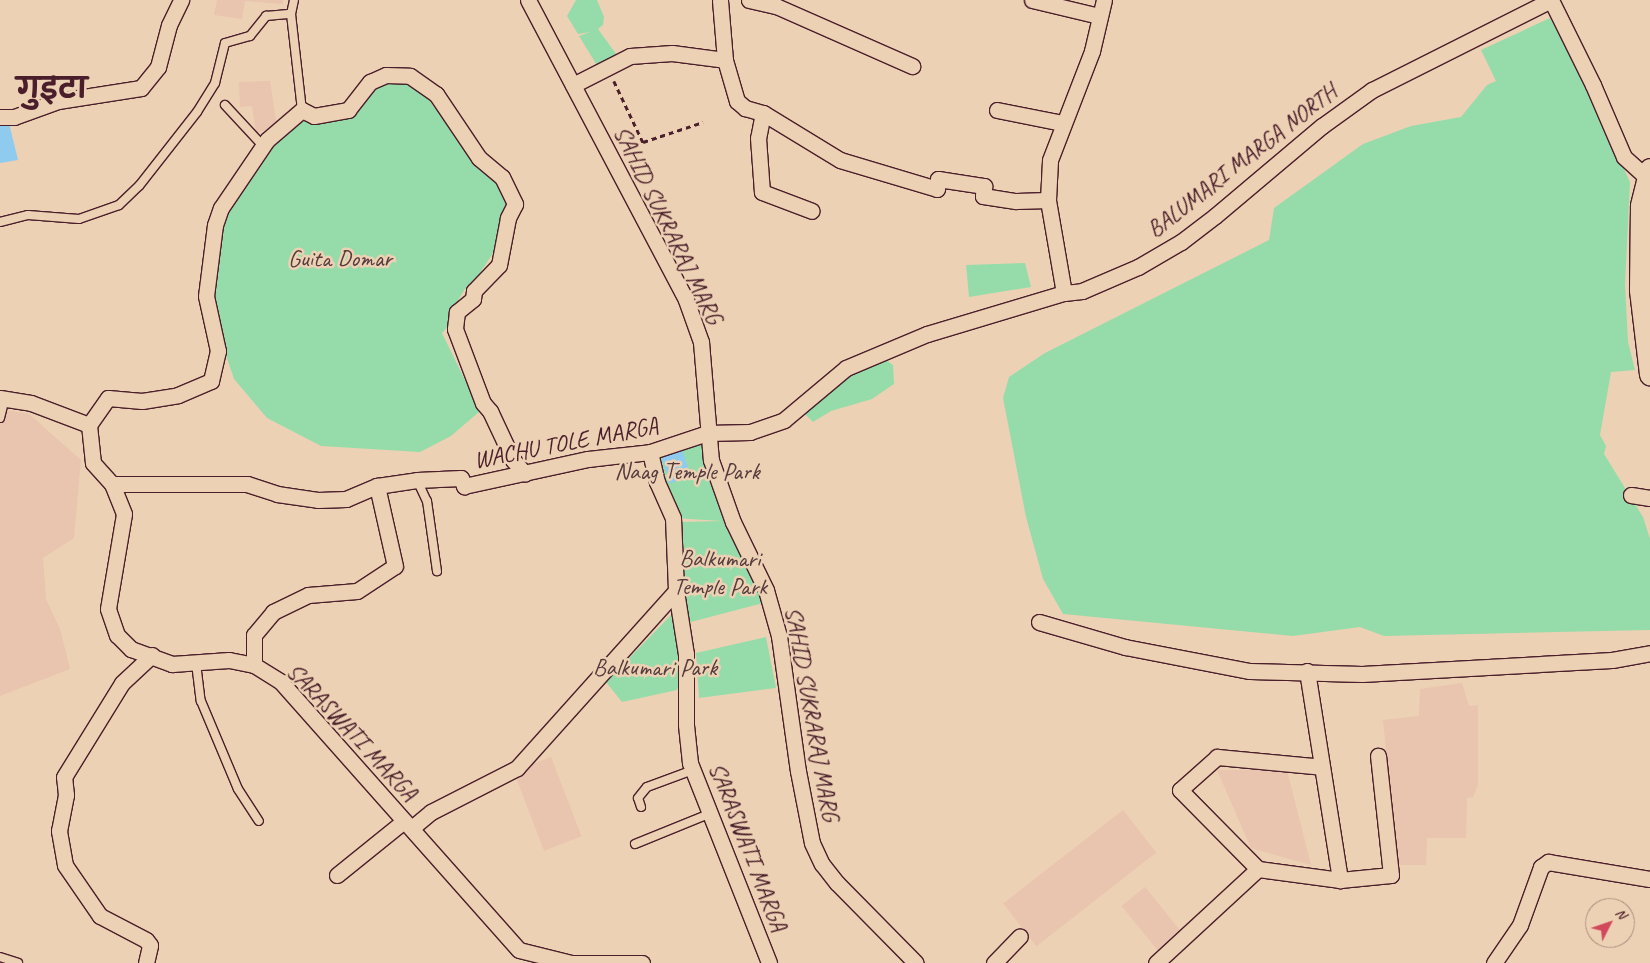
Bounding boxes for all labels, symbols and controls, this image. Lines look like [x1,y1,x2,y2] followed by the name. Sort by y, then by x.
[17,72,87,106] district label: गुइटा
[1141,77,1343,245] street label: BALUMARI MARGA NORTH
[608,122,728,328] street label: SAHID SUKRARAJ MARG
[289,245,391,273] park label: Guita Domar
[472,411,660,475] street label: WACHU TOLE MARGA
[615,458,759,486] park label: Naag Temple Park
[673,545,767,601] park label: Balkumari Temple Park
[779,605,845,823] street label: SAHID SUKRARAJ MARG
[592,654,718,682] park label: Balkumari Park
[281,657,423,807] street label: SARASWATI MARGA
[703,759,793,935] street label: SARASWATI MARGA
[1585,898,1635,948] north arrow
[1612,905,1630,922] text: N

